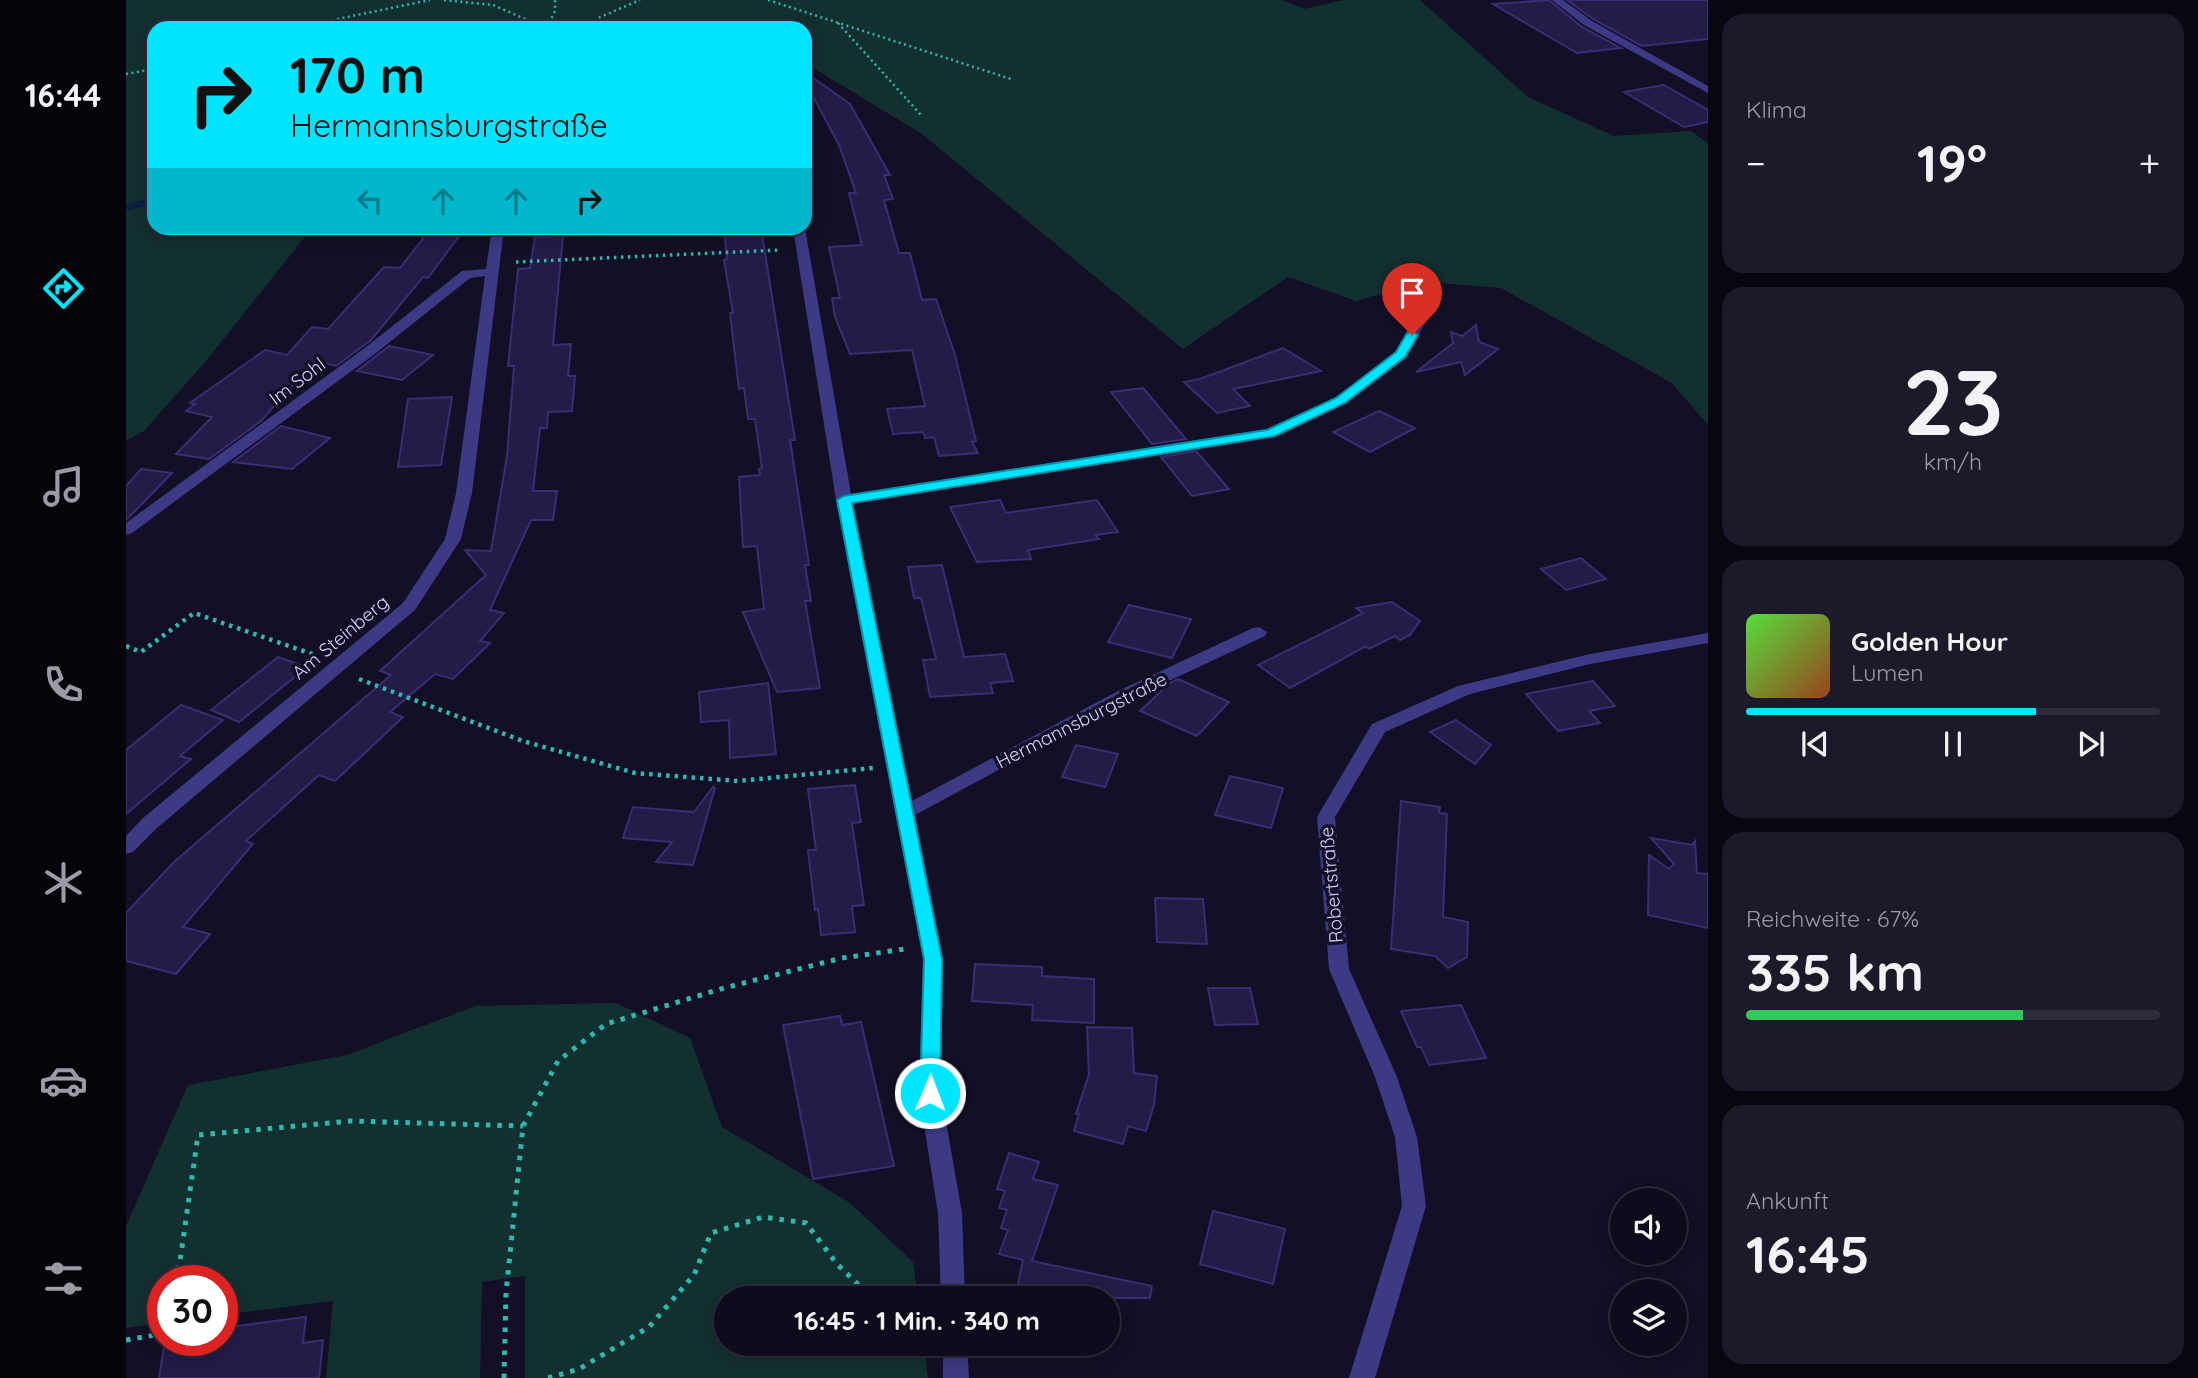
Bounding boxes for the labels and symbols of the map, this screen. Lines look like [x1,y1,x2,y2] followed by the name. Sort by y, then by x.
[1382,263,1442,335] pin
[264,352,330,410] street label: Im Sohl
[287,590,393,684] street label: Am Steinberg
[991,666,1171,774] street label: Hermannsburgstraße
[1314,826,1348,944] street label: Robertstraße
[893,1056,967,1130] position arrow
[147,1265,238,1356] speed limit sign: 30

